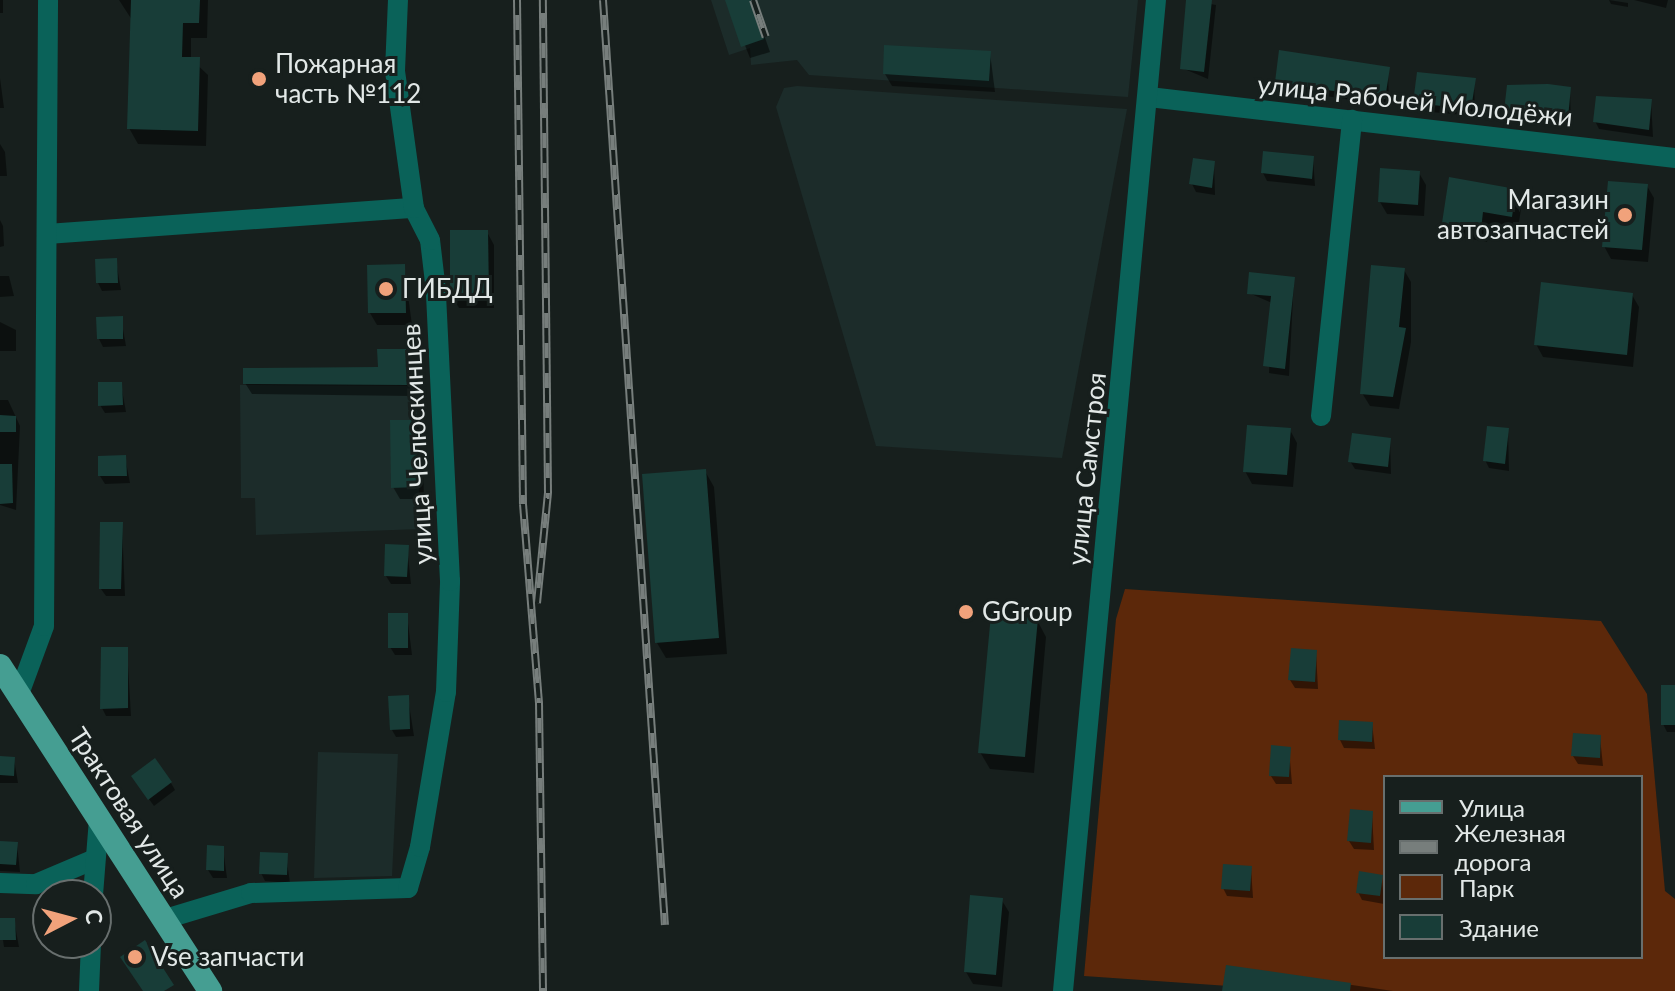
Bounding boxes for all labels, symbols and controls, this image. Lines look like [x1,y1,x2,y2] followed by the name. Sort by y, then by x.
[275,48,421,110] place label: Пожарная часть №112
[1256,69,1574,133] street label: улица Рабочей Молодёжи
[250,70,268,88] marker: Пожарная часть №112
[1437,184,1609,246] place label: Магазин автозапчастей
[1616,206,1634,224] marker: Магазин автозапчастей
[402,273,493,305] place label: ГИБДД
[377,280,395,298] marker: ГИБДД
[395,323,439,565] street label: улица Челюскинцев
[1061,371,1113,567] street label: улица Самстроя
[982,596,1073,628] place label: GGroup
[957,603,975,621] marker: GGroup
[62,722,196,904] street label: Трактовая улица
[1383,775,1643,959] legend
[1459,793,1525,822] text: Улица
[1454,818,1566,876] text: Железная дорога
[1459,873,1514,902] text: Парк
[32,879,112,959] north arrow
[80,908,109,925] text: С
[1459,913,1539,942] text: Здание
[151,941,305,973] place label: Vse запчасти
[126,948,144,966] marker: Vse запчасти

